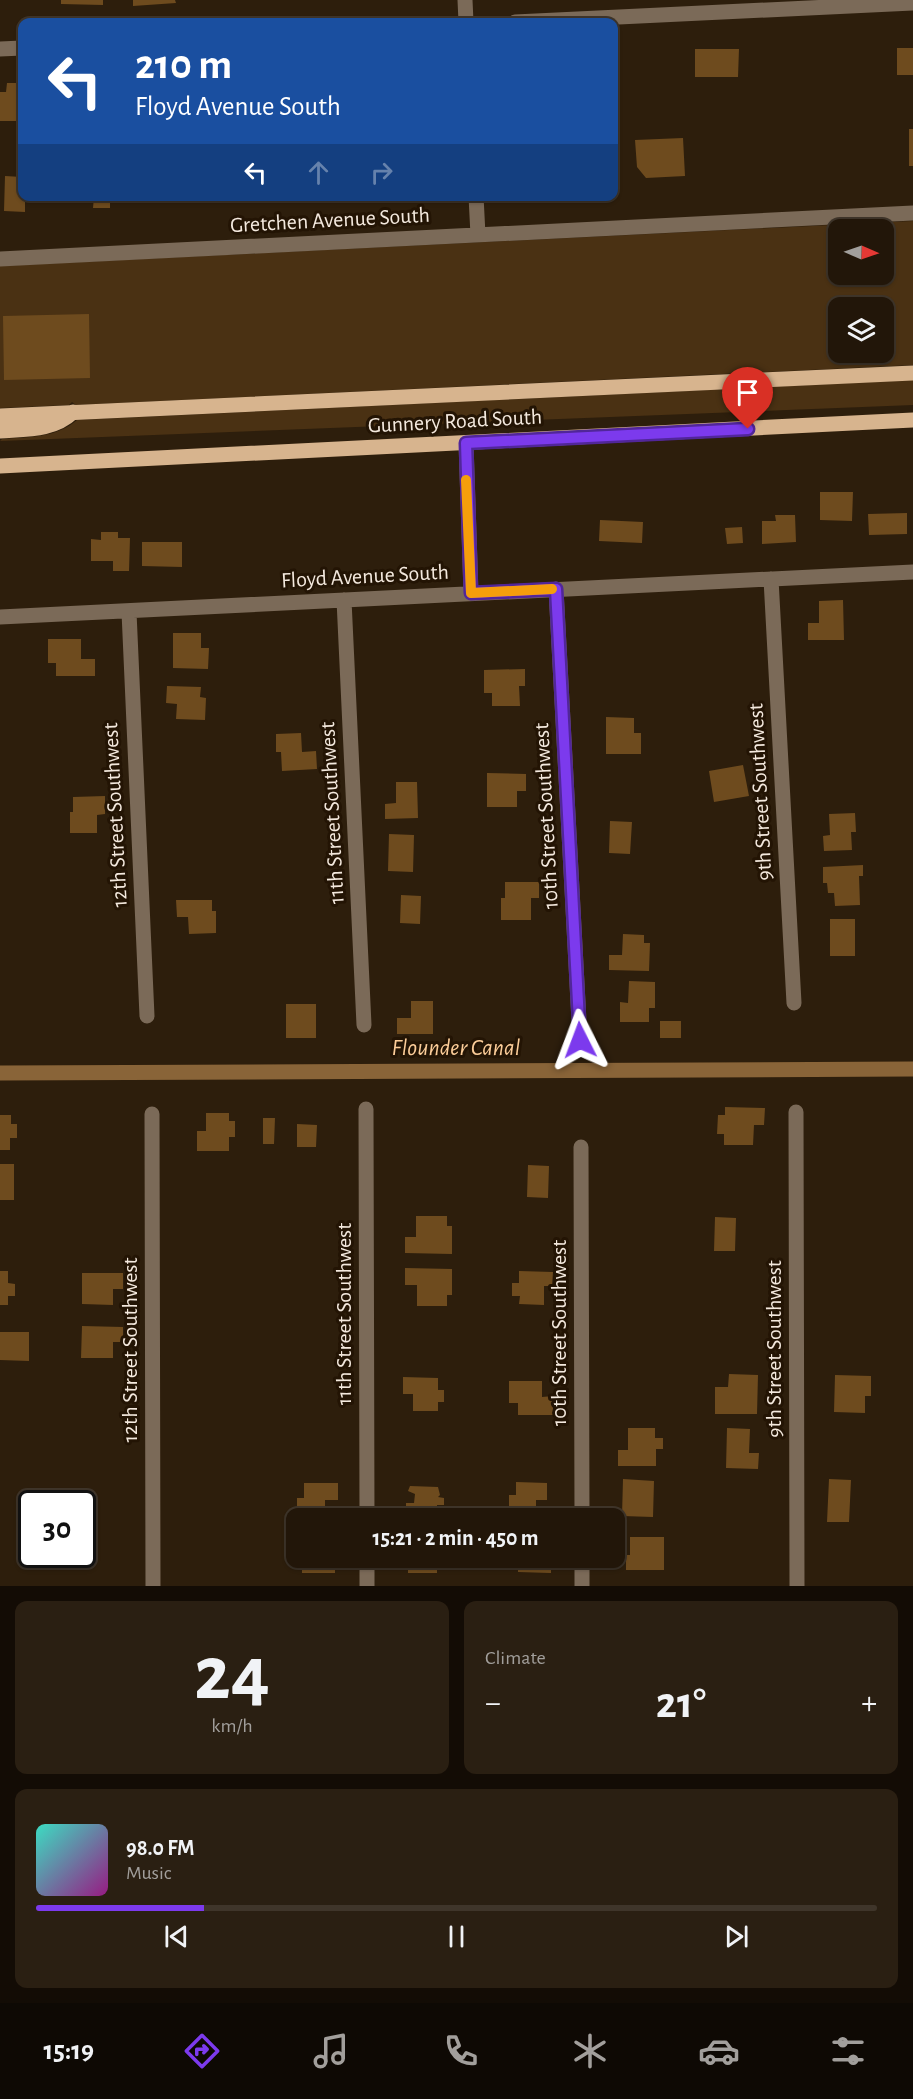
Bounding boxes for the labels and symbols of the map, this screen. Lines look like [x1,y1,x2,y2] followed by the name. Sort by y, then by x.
[230,204,430,236] street label: Gretchen Avenue South
[828,219,894,285] north arrow
[722,367,773,429] pin
[367,405,543,437] street label: Gunnery Road South
[281,561,449,591] street label: Floyd Avenue South
[744,703,776,881] street label: 9th Street Southwest
[316,721,348,905] street label: 11th Street Southwest
[99,722,131,908] street label: 12th Street Southwest
[530,722,562,910] street label: 10th Street Southwest
[548,1008,612,1072] position arrow
[392,1036,521,1060] water label: Flounder Canal
[333,1223,355,1405] street label: 11th Street Southwest
[548,1240,570,1426] street label: 10th Street Southwest
[119,1258,141,1442] street label: 12th Street Southwest
[763,1260,785,1438] street label: 9th Street Southwest
[18,1490,96,1568] speed limit sign: 30

